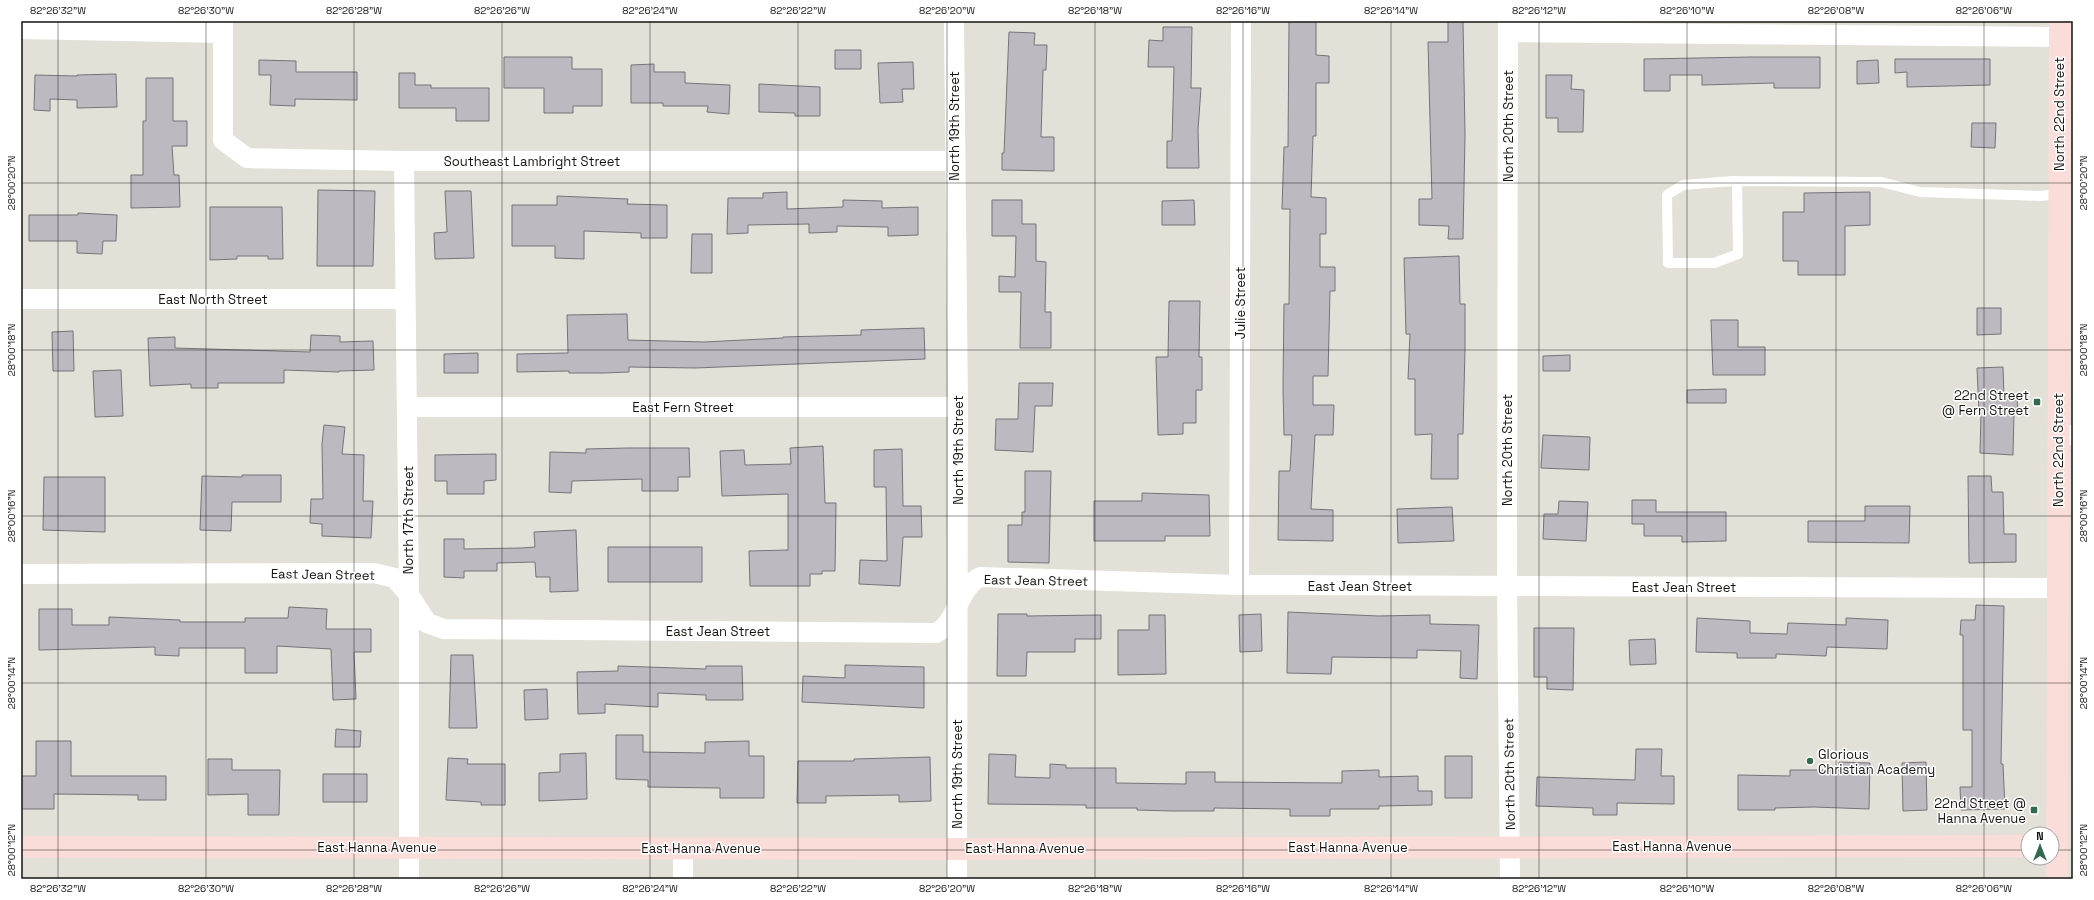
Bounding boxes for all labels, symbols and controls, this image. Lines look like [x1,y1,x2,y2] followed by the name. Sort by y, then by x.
[30,4,86,17] text: 82°26'32"W
[178,4,234,17] text: 82°26'30"W
[326,4,382,17] text: 82°26'28"W
[474,4,530,17] text: 82°26'26"W
[622,4,678,17] text: 82°26'24"W
[770,4,826,17] text: 82°26'22"W
[919,4,975,17] text: 82°26'20"W
[1068,4,1122,17] text: 82°26'18"W
[1216,4,1270,17] text: 82°26'16"W
[1364,4,1418,17] text: 82°26'14"W
[1512,4,1566,17] text: 82°26'12"W
[1660,4,1714,17] text: 82°26'10"W
[1808,4,1864,17] text: 82°26'08"W
[1956,4,2012,17] text: 82°26'06"W
[2051,57,2068,171] street label: North 22nd Street
[1500,70,1517,182] street label: North 20th Street
[946,71,963,181] street label: North 19th Street
[444,153,620,170] street label: Southeast Lambright Street
[5,156,18,210] text: 28°00'20"N
[2077,156,2090,210] text: 28°00'20"N
[1232,267,1249,339] street label: Julie Street
[158,291,268,308] street label: East North Street
[5,324,18,376] text: 28°00'18"N
[2077,324,2090,376] text: 28°00'18"N
[1942,387,2029,419] place label: 22nd Street @ Fern Street
[2050,393,2067,507] street label: North 22nd Street
[1499,394,1516,506] street label: North 20th Street
[950,395,967,505] street label: North 19th Street
[2032,397,2042,407] marker: 22nd Street @ Fern Street
[632,399,734,416] street label: East Fern Street
[400,466,417,574] street label: North 17th Street
[5,490,18,542] text: 28°00'16"N
[2077,490,2090,542] text: 28°00'16"N
[271,565,375,584] street label: East Jean Street
[984,571,1088,590] street label: East Jean Street
[1308,578,1412,595] street label: East Jean Street
[1632,579,1736,596] street label: East Jean Street
[666,623,770,640] street label: East Jean Street
[5,657,18,709] text: 28°00'14"N
[2077,657,2090,709] text: 28°00'14"N
[1500,718,1519,830] street label: North 20th Street
[949,719,966,829] street label: North 19th Street
[1818,746,1935,778] place label: Glorious Christian Academy
[1805,756,1815,766] marker: Glorious Christian Academy
[1934,795,2026,827] place label: 22nd Street @ Hanna Avenue
[2029,805,2039,815] marker: 22nd Street @ Hanna Avenue
[5,824,18,876] text: 28°00'12"N
[2077,824,2090,876] text: 28°00'12"N
[2020,826,2060,866] north arrow
[2036,829,2044,843] text: N
[1612,838,1732,855] street label: East Hanna Avenue
[317,839,437,856] street label: East Hanna Avenue
[1288,839,1408,856] street label: East Hanna Avenue
[641,840,761,857] street label: East Hanna Avenue
[965,840,1085,857] street label: East Hanna Avenue
[30,882,86,895] text: 82°26'32"W
[178,882,234,895] text: 82°26'30"W
[326,882,382,895] text: 82°26'28"W
[474,882,530,895] text: 82°26'26"W
[622,882,678,895] text: 82°26'24"W
[770,882,826,895] text: 82°26'22"W
[919,882,975,895] text: 82°26'20"W
[1068,882,1122,895] text: 82°26'18"W
[1216,882,1270,895] text: 82°26'16"W
[1364,882,1418,895] text: 82°26'14"W
[1512,882,1566,895] text: 82°26'12"W
[1660,882,1714,895] text: 82°26'10"W
[1808,882,1864,895] text: 82°26'08"W
[1956,882,2012,895] text: 82°26'06"W

